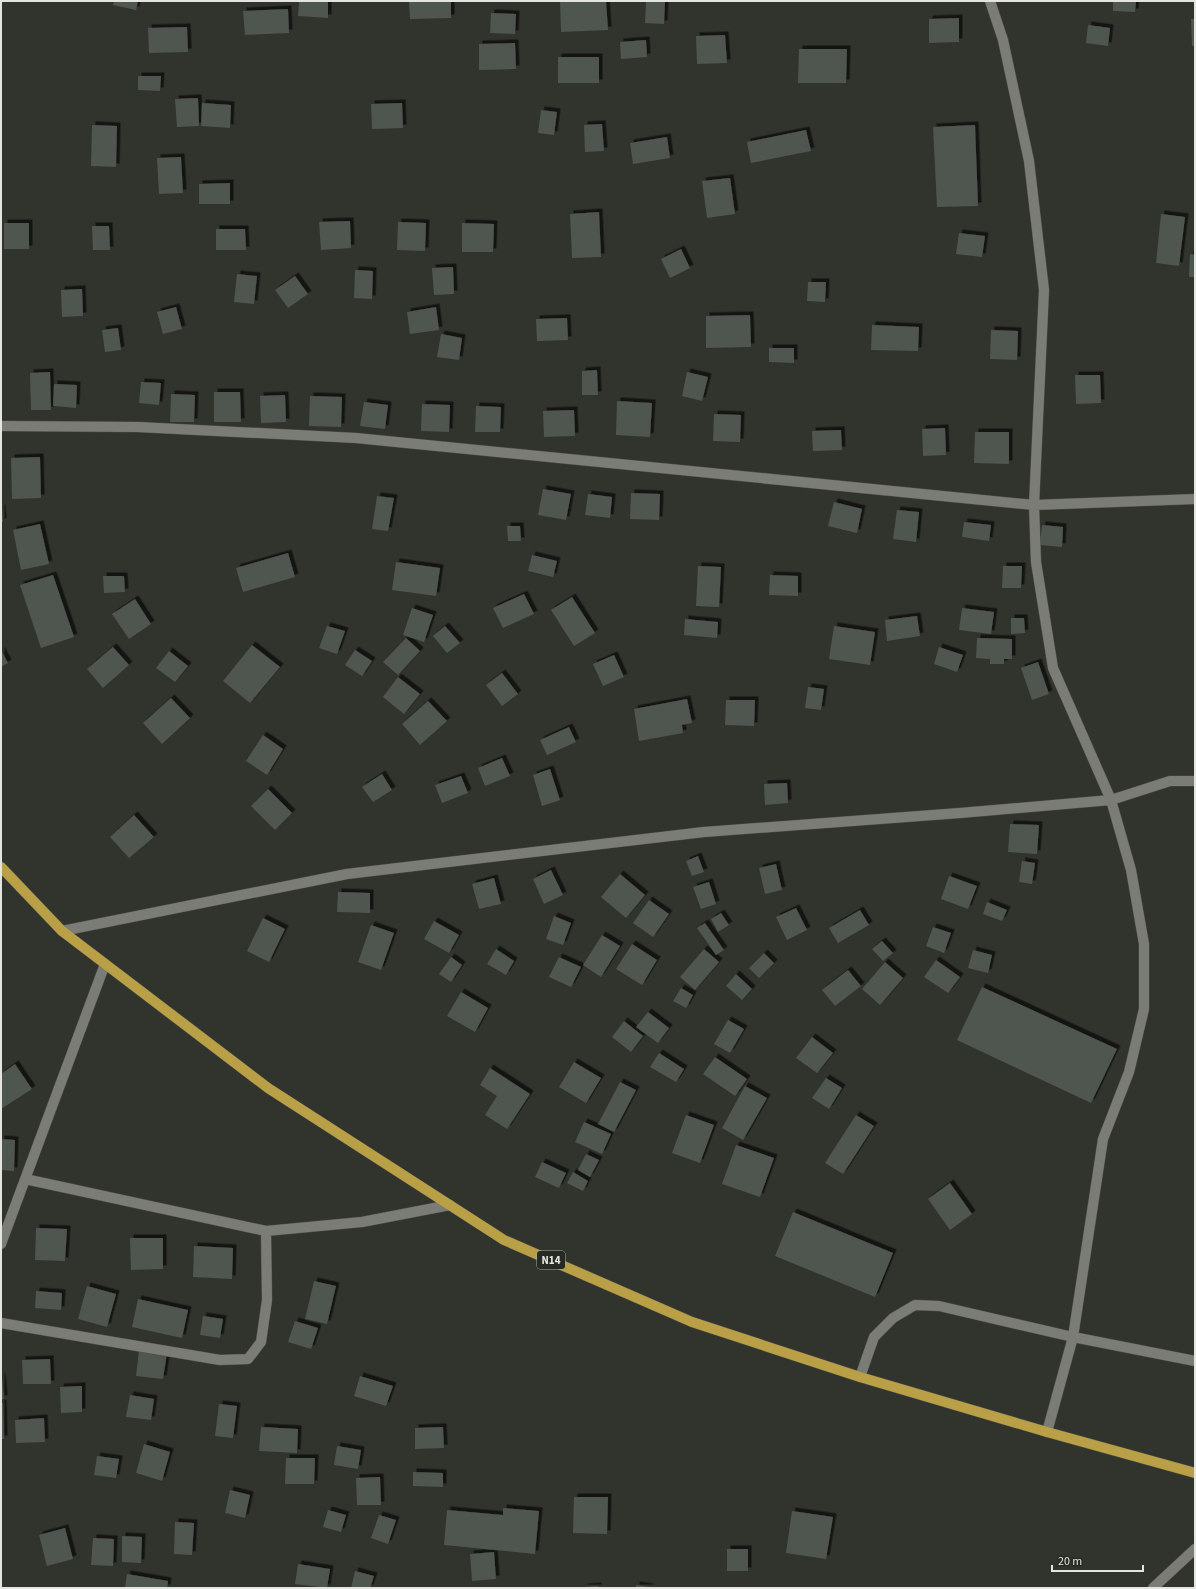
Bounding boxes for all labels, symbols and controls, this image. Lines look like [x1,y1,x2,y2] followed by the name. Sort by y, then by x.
[537,1251,565,1269] road number: N14
[1052,1547,1143,1573] scale bar
[1058,1553,1082,1570] text: 20 m

